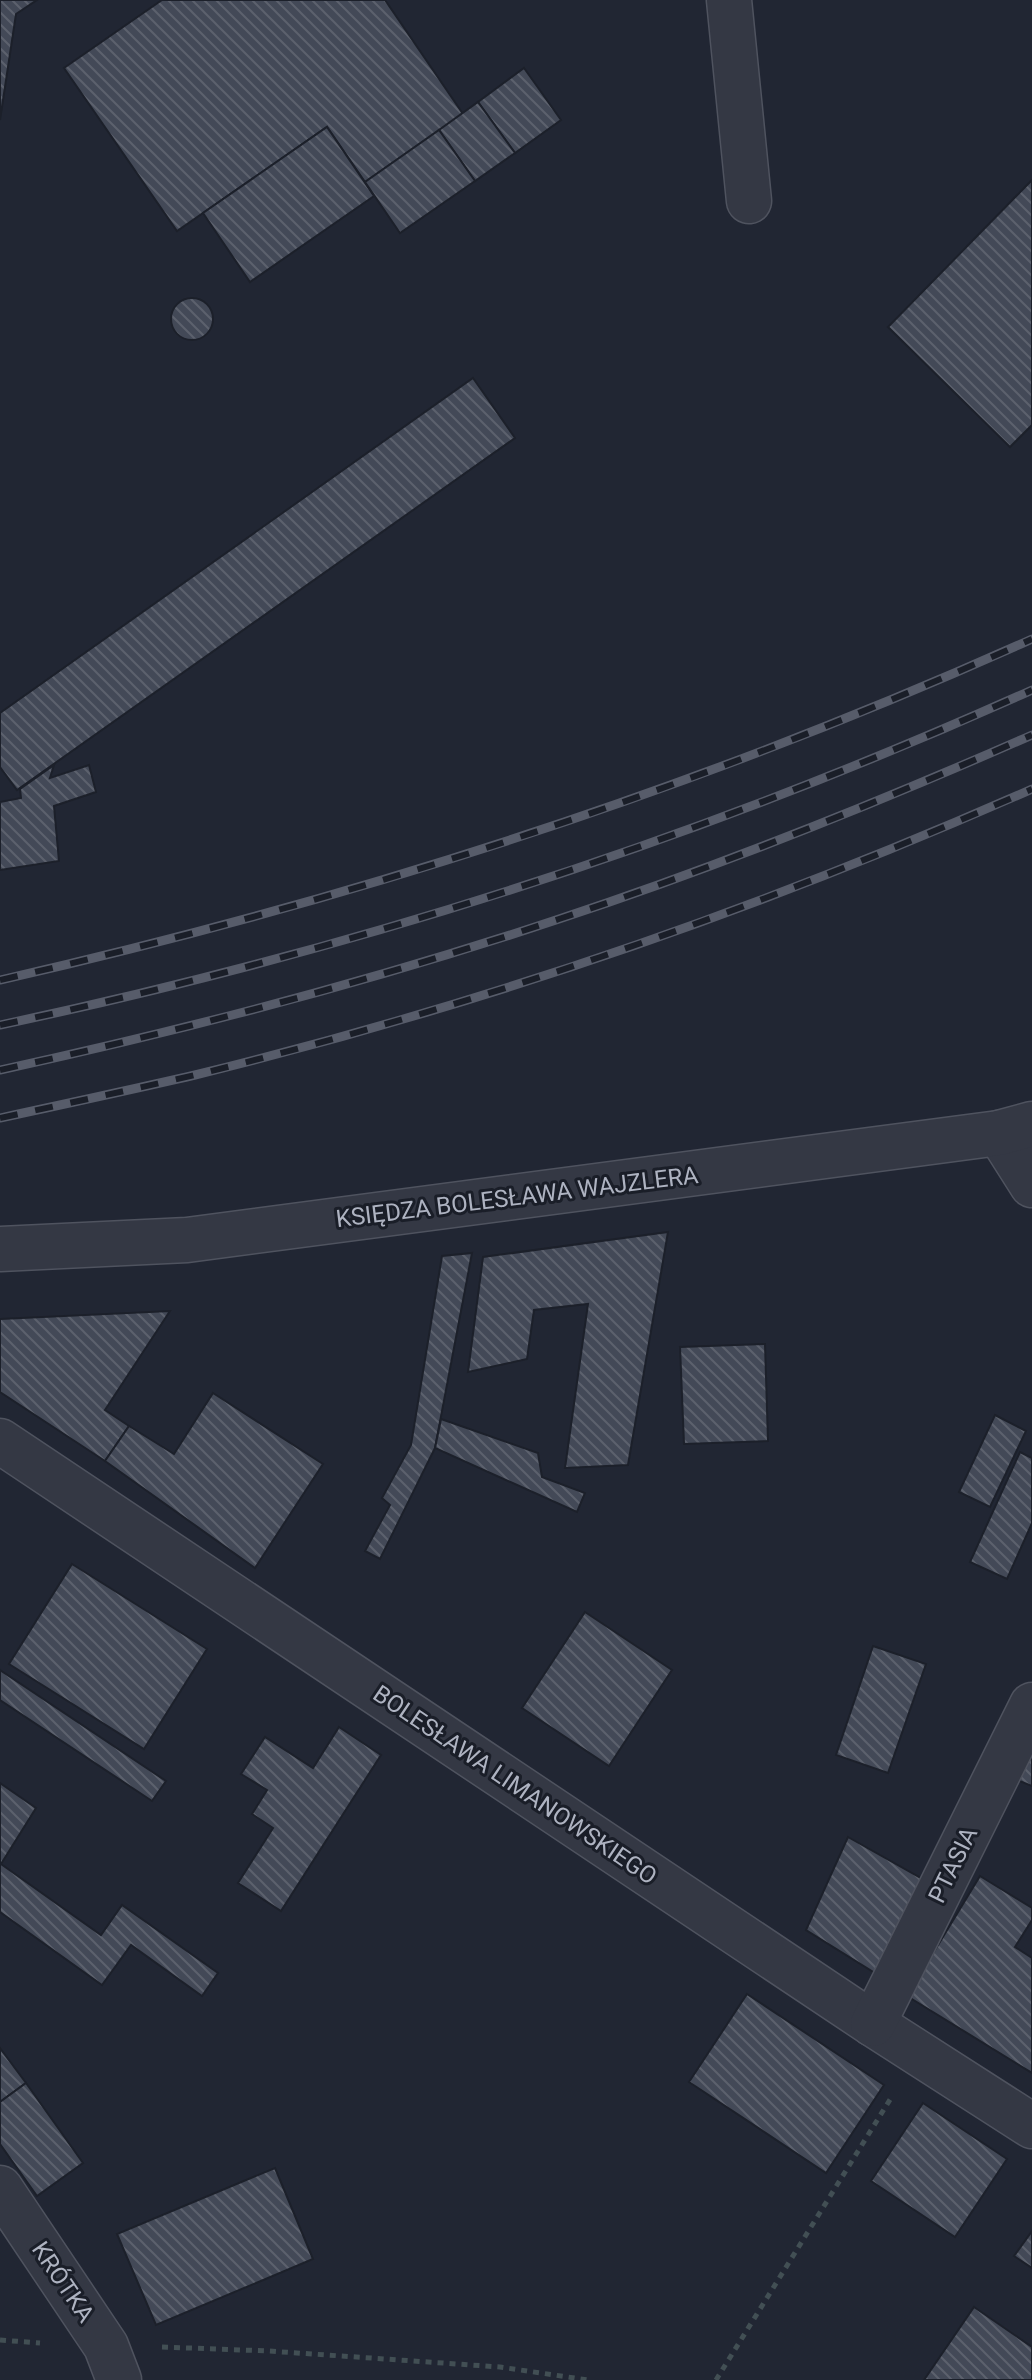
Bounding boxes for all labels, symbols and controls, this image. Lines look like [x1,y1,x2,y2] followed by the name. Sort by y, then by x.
[334,1161,700,1233] street label: KSIĘDZA BOLESŁAWA WAJZLERA
[368,1679,662,1891] street label: BOLESŁAWA LIMANOWSKIEGO
[923,1822,983,1907] street label: PTASIA
[26,2236,100,2328] street label: KRÓTKA

